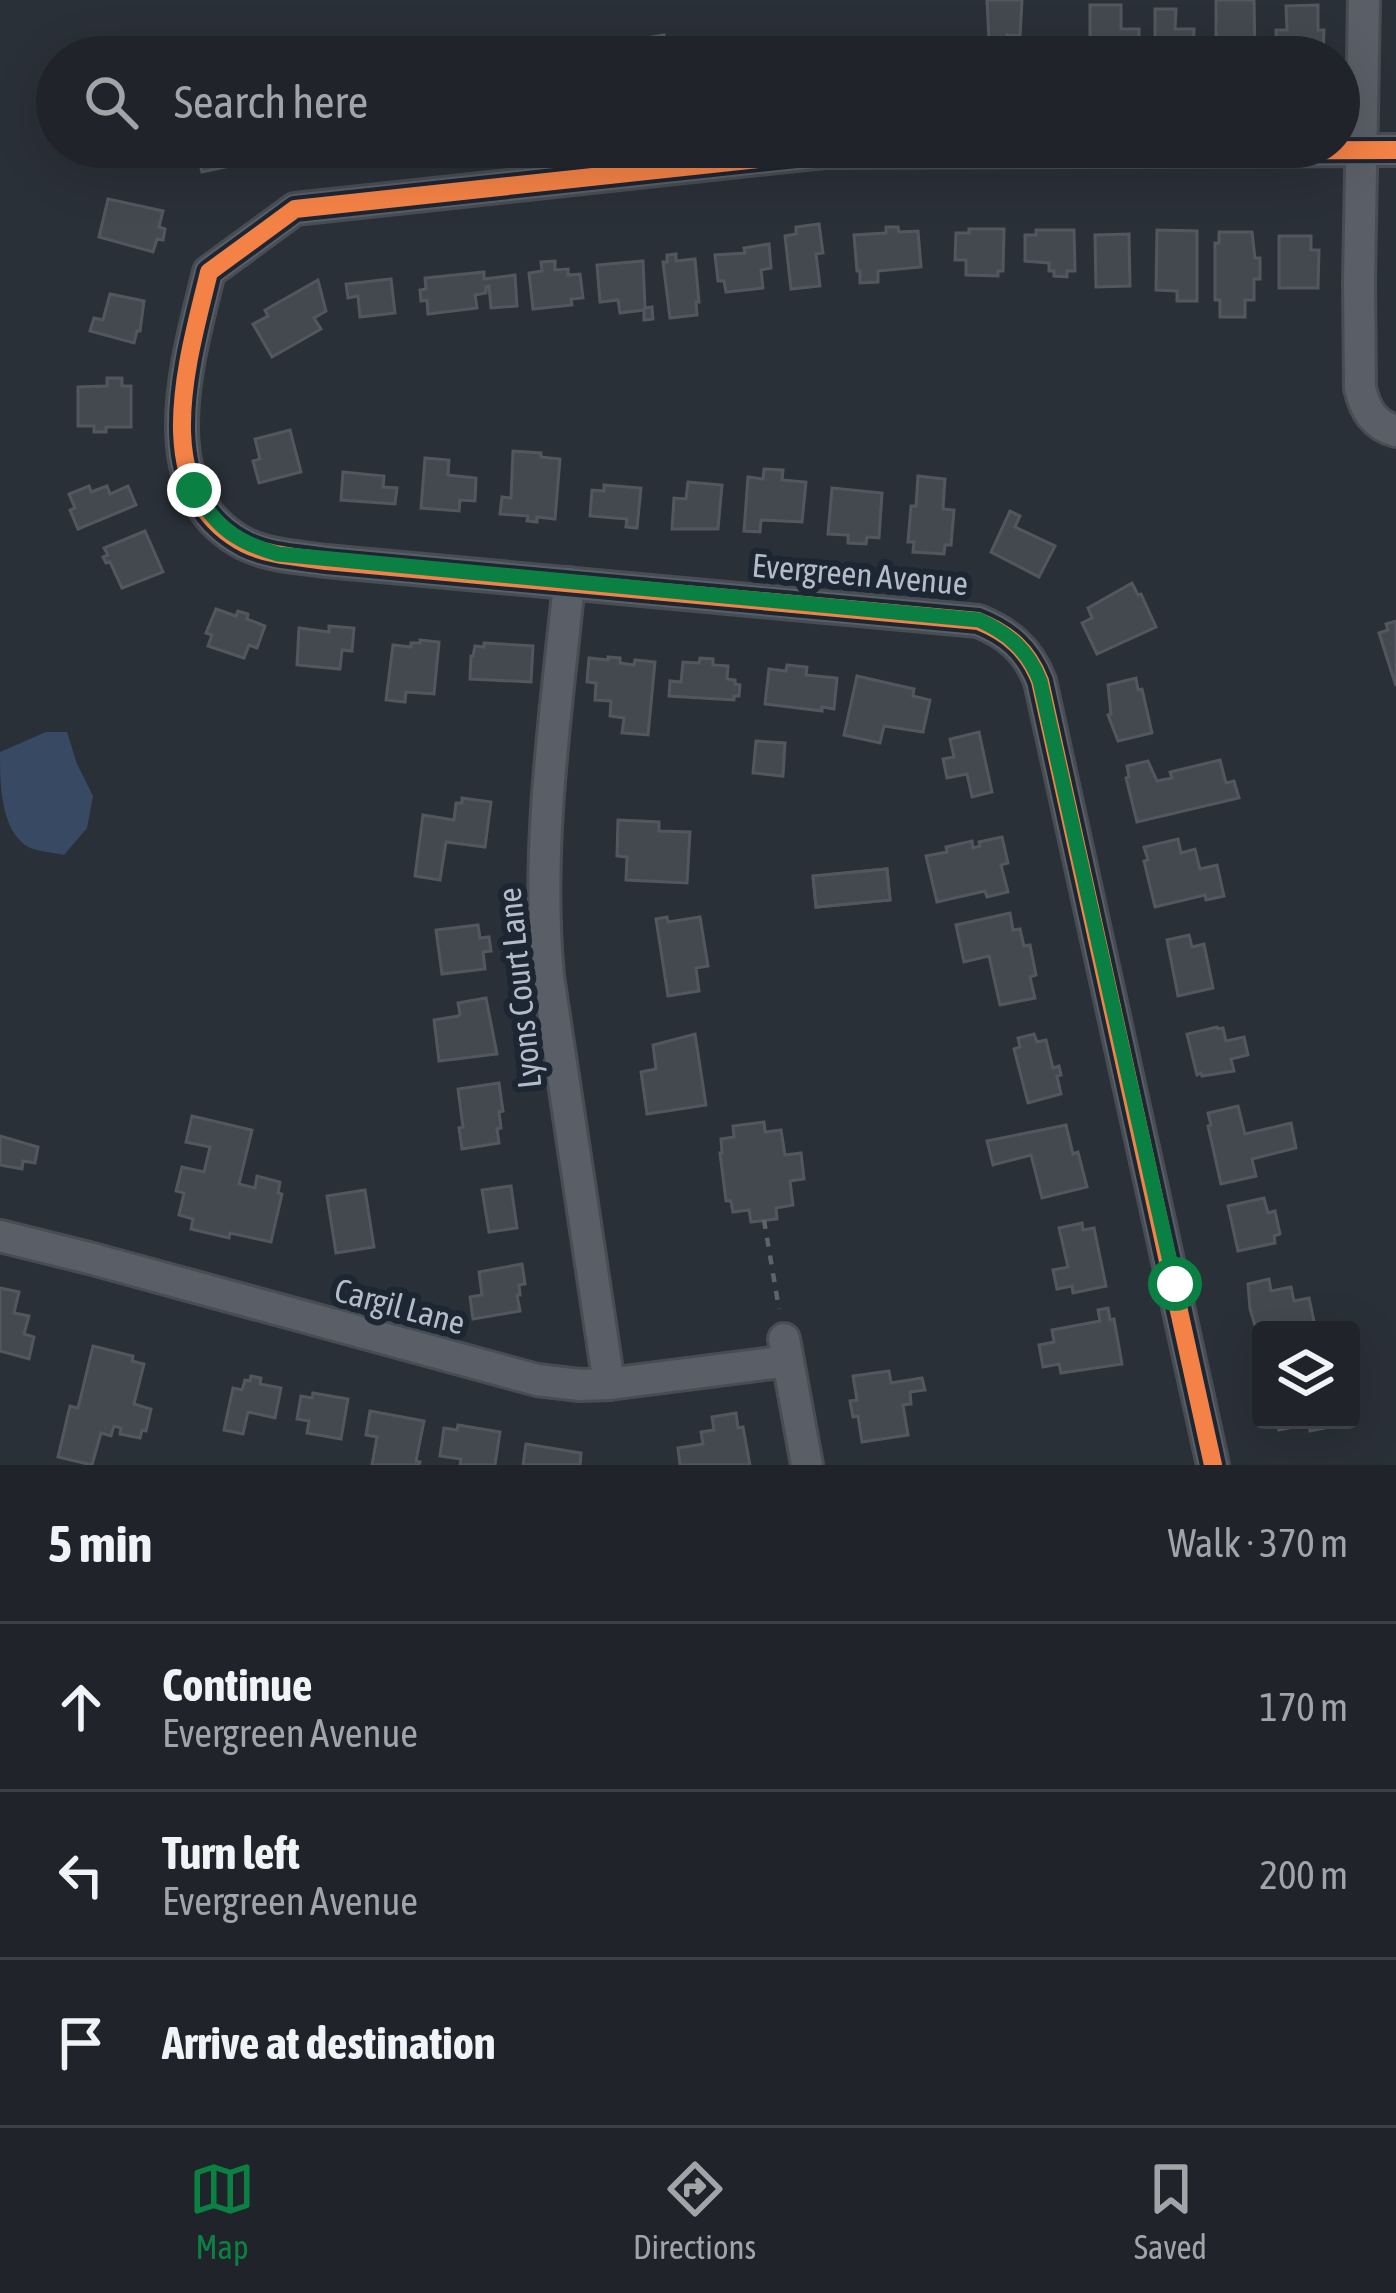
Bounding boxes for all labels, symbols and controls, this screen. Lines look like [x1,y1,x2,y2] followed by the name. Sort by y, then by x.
[36,36,1360,168] search box
[78,69,144,135] icon: search
[174,76,368,128] text: Search here
[167,463,221,517] route end
[750,546,970,602] street label: Evergreen Avenue
[490,886,548,1090] street label: Lyons Court Lane
[1148,1257,1202,1311] route start
[331,1270,469,1342] street label: Cargil Lane
[1252,1321,1360,1429] map controls
[1252,1321,1360,1429] button: layers
[48,1514,152,1573] text: 5 min
[1168,1521,1348,1565] text: Walk · 370 m
[162,1659,313,1711] text: Continue
[48,1674,114,1740] icon: ahead
[1260,1685,1348,1729] text: 170 m
[162,1711,418,1755] text: Evergreen Avenue
[162,1827,300,1879] text: Turn left
[48,1842,114,1908] icon: left
[1260,1853,1348,1897] text: 200 m
[162,1879,418,1923] text: Evergreen Avenue
[48,2010,114,2076] icon: arrive
[162,2017,496,2069] text: Arrive at destination
[189,2156,255,2266] tab: Map
[633,2156,756,2266] tab: Directions
[1134,2156,1207,2266] tab: Saved

